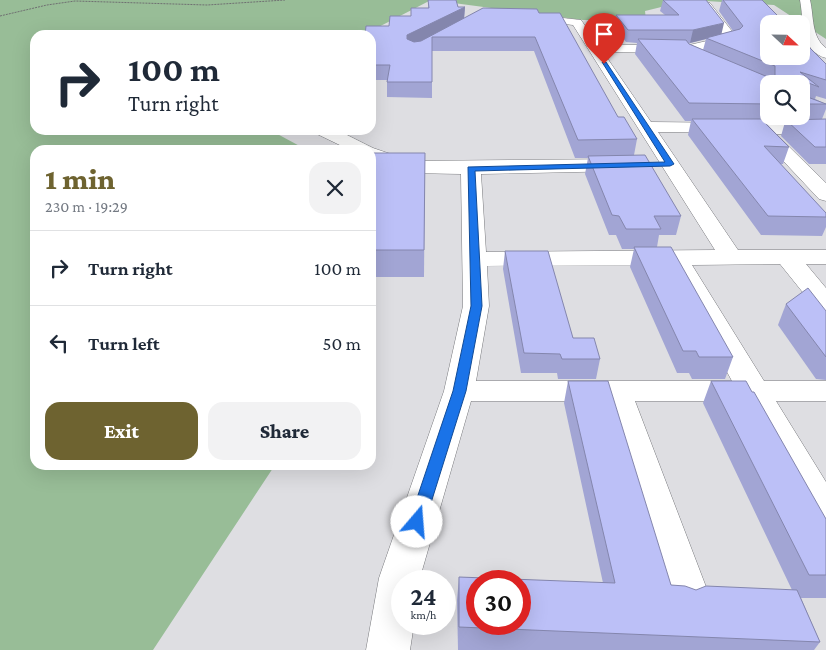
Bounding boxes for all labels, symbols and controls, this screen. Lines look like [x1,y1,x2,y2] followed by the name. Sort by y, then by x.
[583,13,625,64] pin
[760,15,810,65] north arrow
[760,15,810,125] map controls
[590,20,618,48] icon: arrive
[45,50,110,115] icon: right
[128,50,220,89] text: 100 m
[760,75,810,125] button: search
[128,91,219,116] text: Turn right
[45,162,115,195] text: 1 min
[309,162,361,214] button: close
[45,198,128,215] text: 230 m · 19:29
[45,254,73,282] icon: right
[88,258,173,279] text: Turn right
[314,258,361,279] text: 100 m
[45,329,73,357] icon: left
[88,333,160,354] text: Turn left
[322,333,361,354] text: 50 m
[45,402,198,460] button: Exit
[208,402,361,460] button: Share
[390,495,442,547] position arrow
[466,570,531,635] speed limit sign: 30
[410,583,437,610] text: 24
[411,608,436,622] text: km/h

